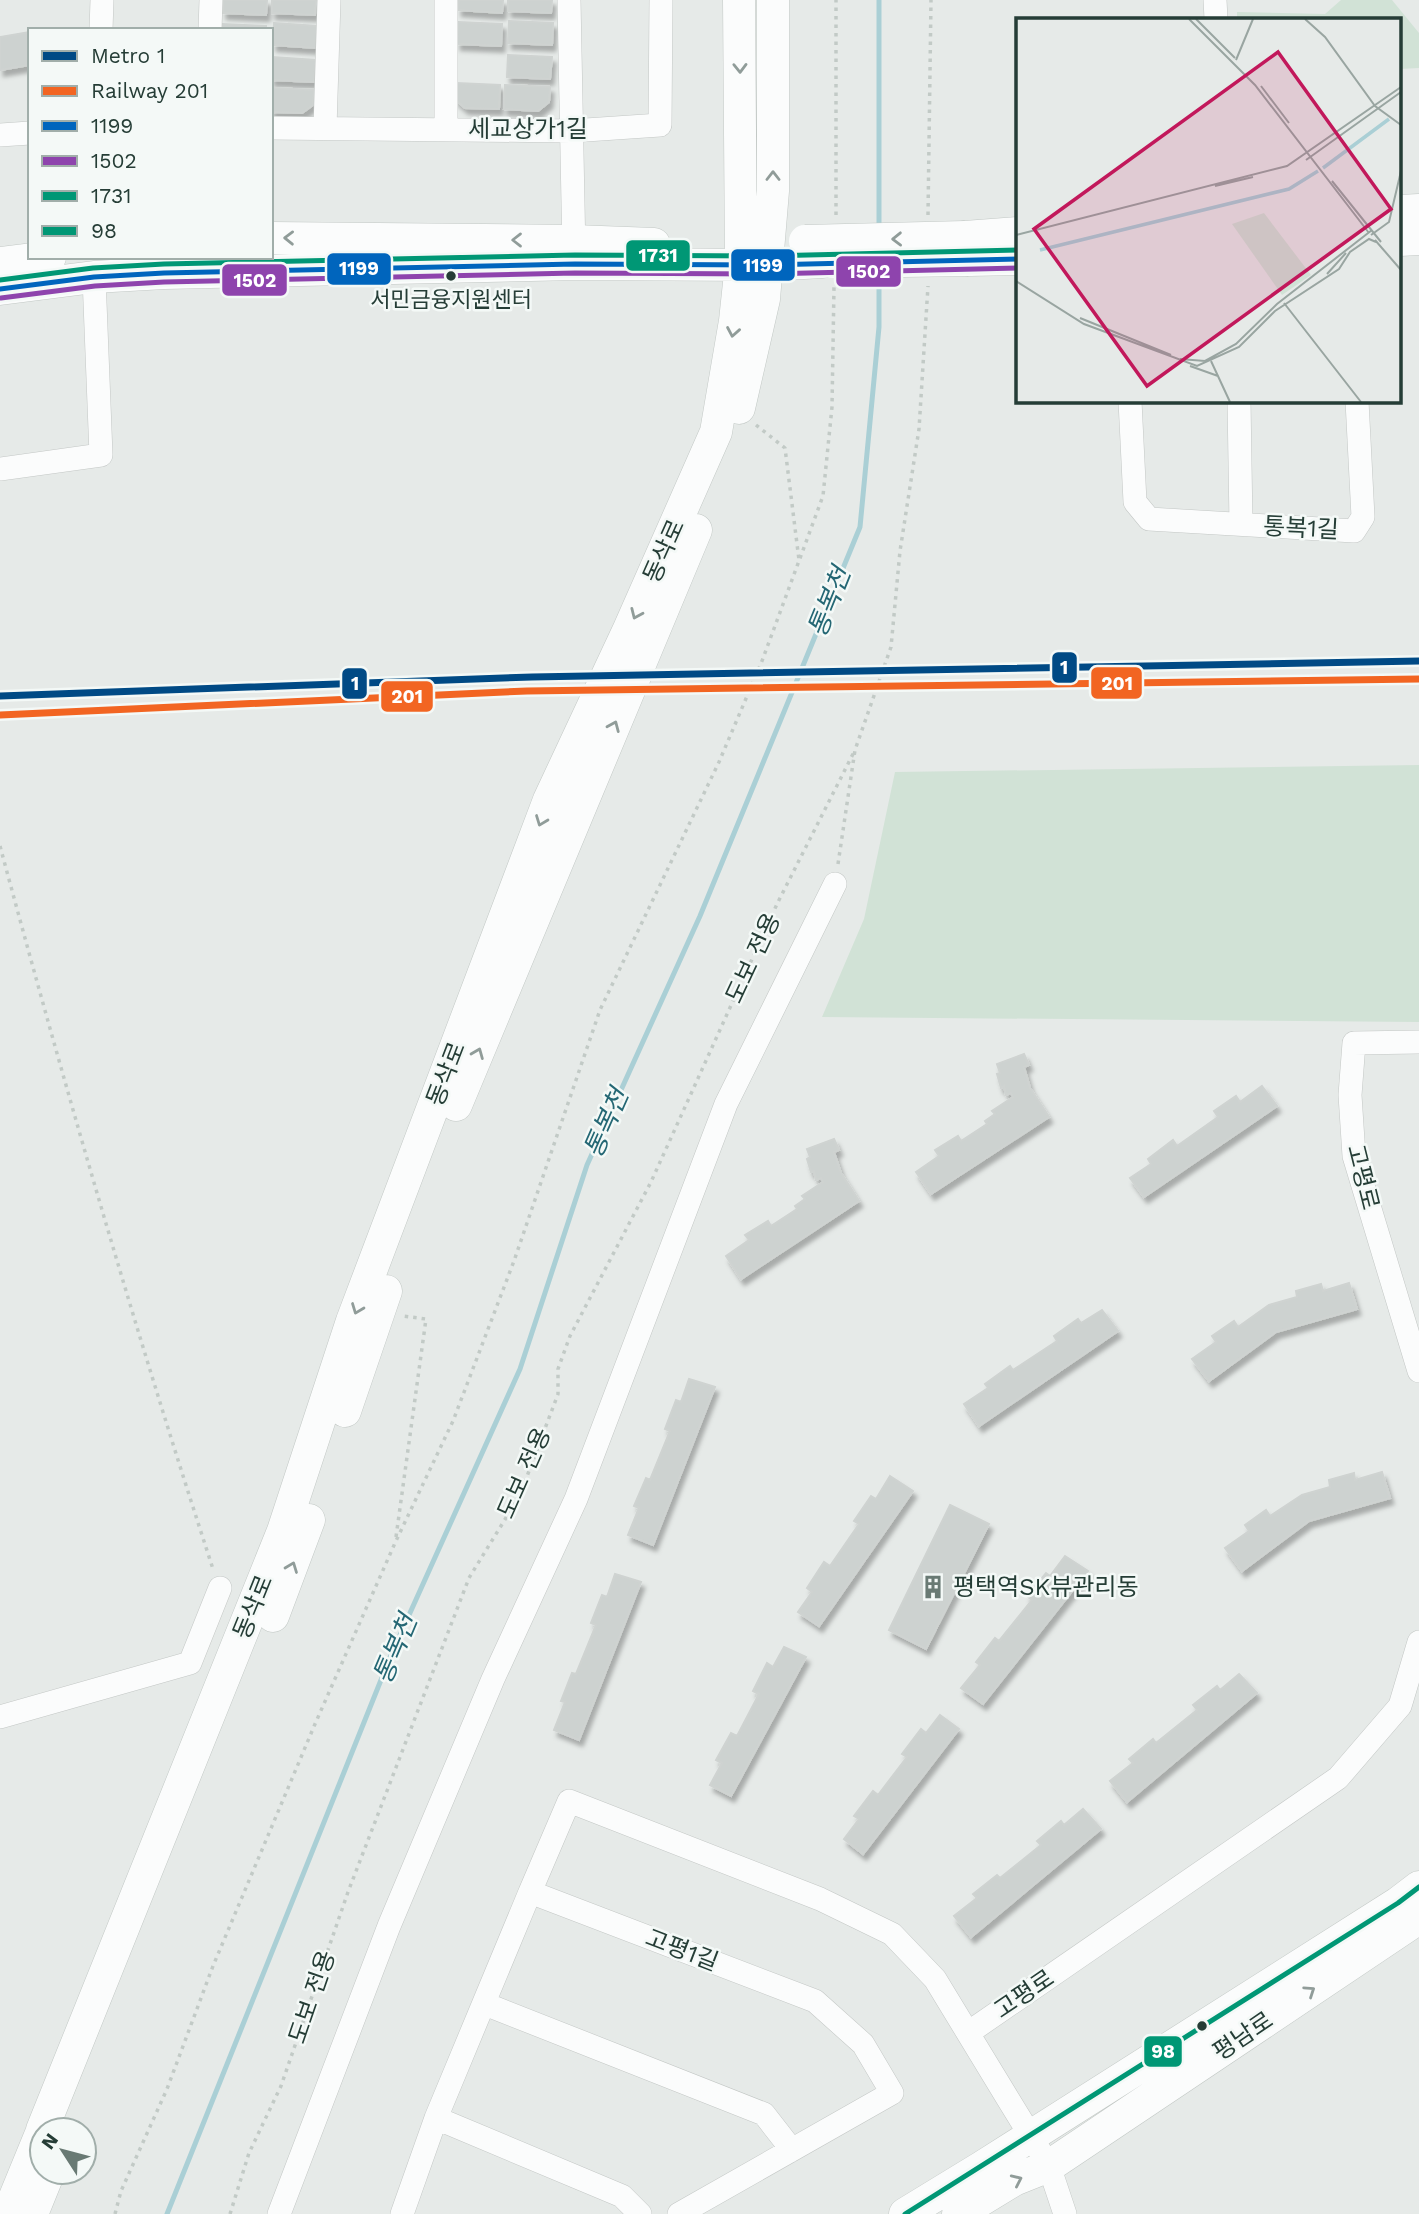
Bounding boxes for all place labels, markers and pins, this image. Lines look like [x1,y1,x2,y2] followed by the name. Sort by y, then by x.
[444,269,458,283] marker: 서민금융지원센터
[370,287,532,312] place label: 서민금융지원센터
[919,1573,947,1601] building icon: 평택역SK뷰관리동
[953,1573,1139,1601] place label: 평택역SK뷰관리동
[1195,2019,1209,2033] unlabelled marker

